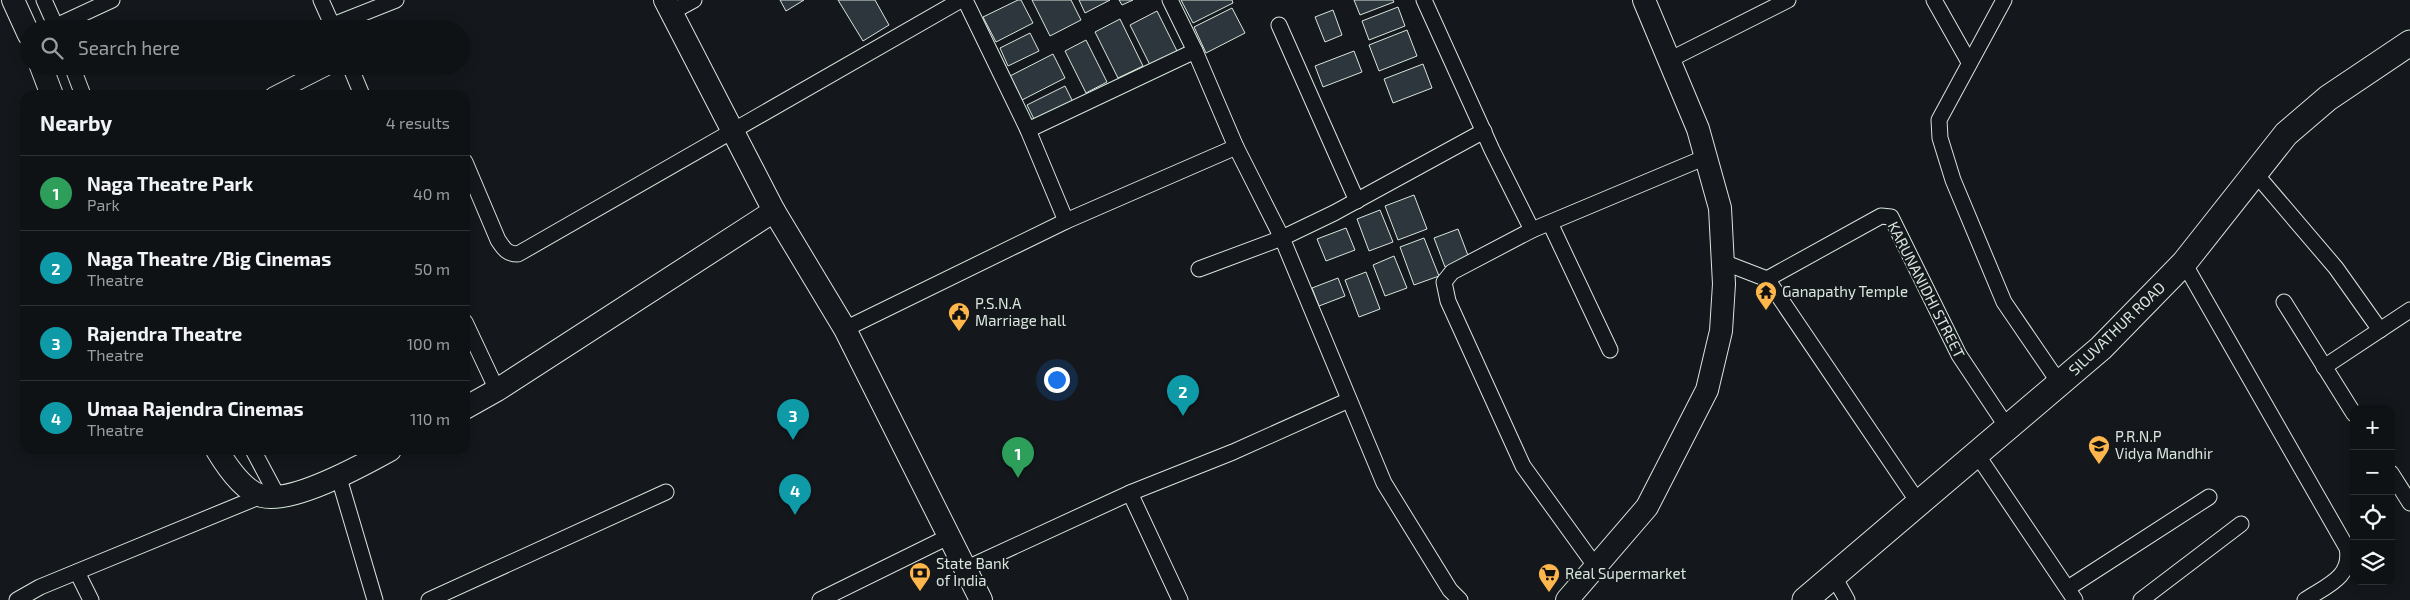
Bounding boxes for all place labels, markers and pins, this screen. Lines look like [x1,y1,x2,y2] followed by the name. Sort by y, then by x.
[1754,280,1778,311] temple icon: Ganapathy Temple
[1782,282,1908,300] place label: Ganapathy Temple
[975,294,1066,329] place label: P.S.N.A Marriage hall
[947,301,971,332] public building icon: P.S.N.A Marriage hall
[1167,375,1199,416] pin: 2
[777,399,809,440] pin: 3
[2115,427,2213,462] place label: P.R.N.P Vidya Mandhir
[2087,434,2111,465] school or university icon: P.R.N.P Vidya Mandhir
[1002,437,1034,478] pin: 1
[779,474,811,515] pin: 4
[936,554,1010,589] place label: State Bank of India
[908,561,932,592] bank icon: State Bank of India
[1537,562,1561,593] supermarket icon: Real Supermarket
[1565,564,1687,582] place label: Real Supermarket

